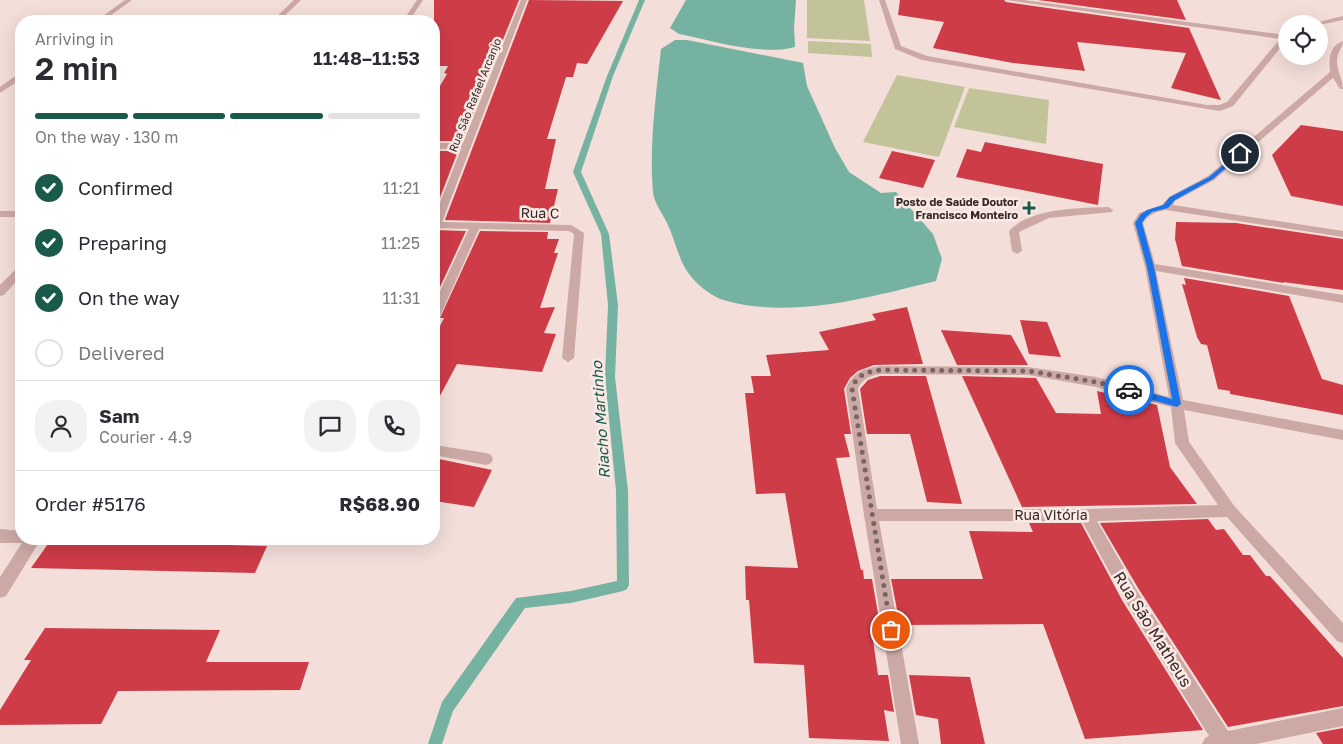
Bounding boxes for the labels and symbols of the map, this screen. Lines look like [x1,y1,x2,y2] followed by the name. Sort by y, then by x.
[446,36,504,154] street label: Rua São Rafael Arcanjo
[1219,132,1261,174] pin
[896,195,1019,221] place label: Posto de Saúde Doutor Francisco Monteiro
[1022,201,1036,215] marker: Posto de Saúde Doutor Francisco Monteiro
[521,204,559,221] street label: Rua C
[587,360,613,479] water label: Riacho Martinho
[1104,365,1154,415] courier
[1014,506,1088,523] street label: Rua Vitória
[1109,568,1197,690] street label: Rua São Matheus
[870,609,912,651] pin

